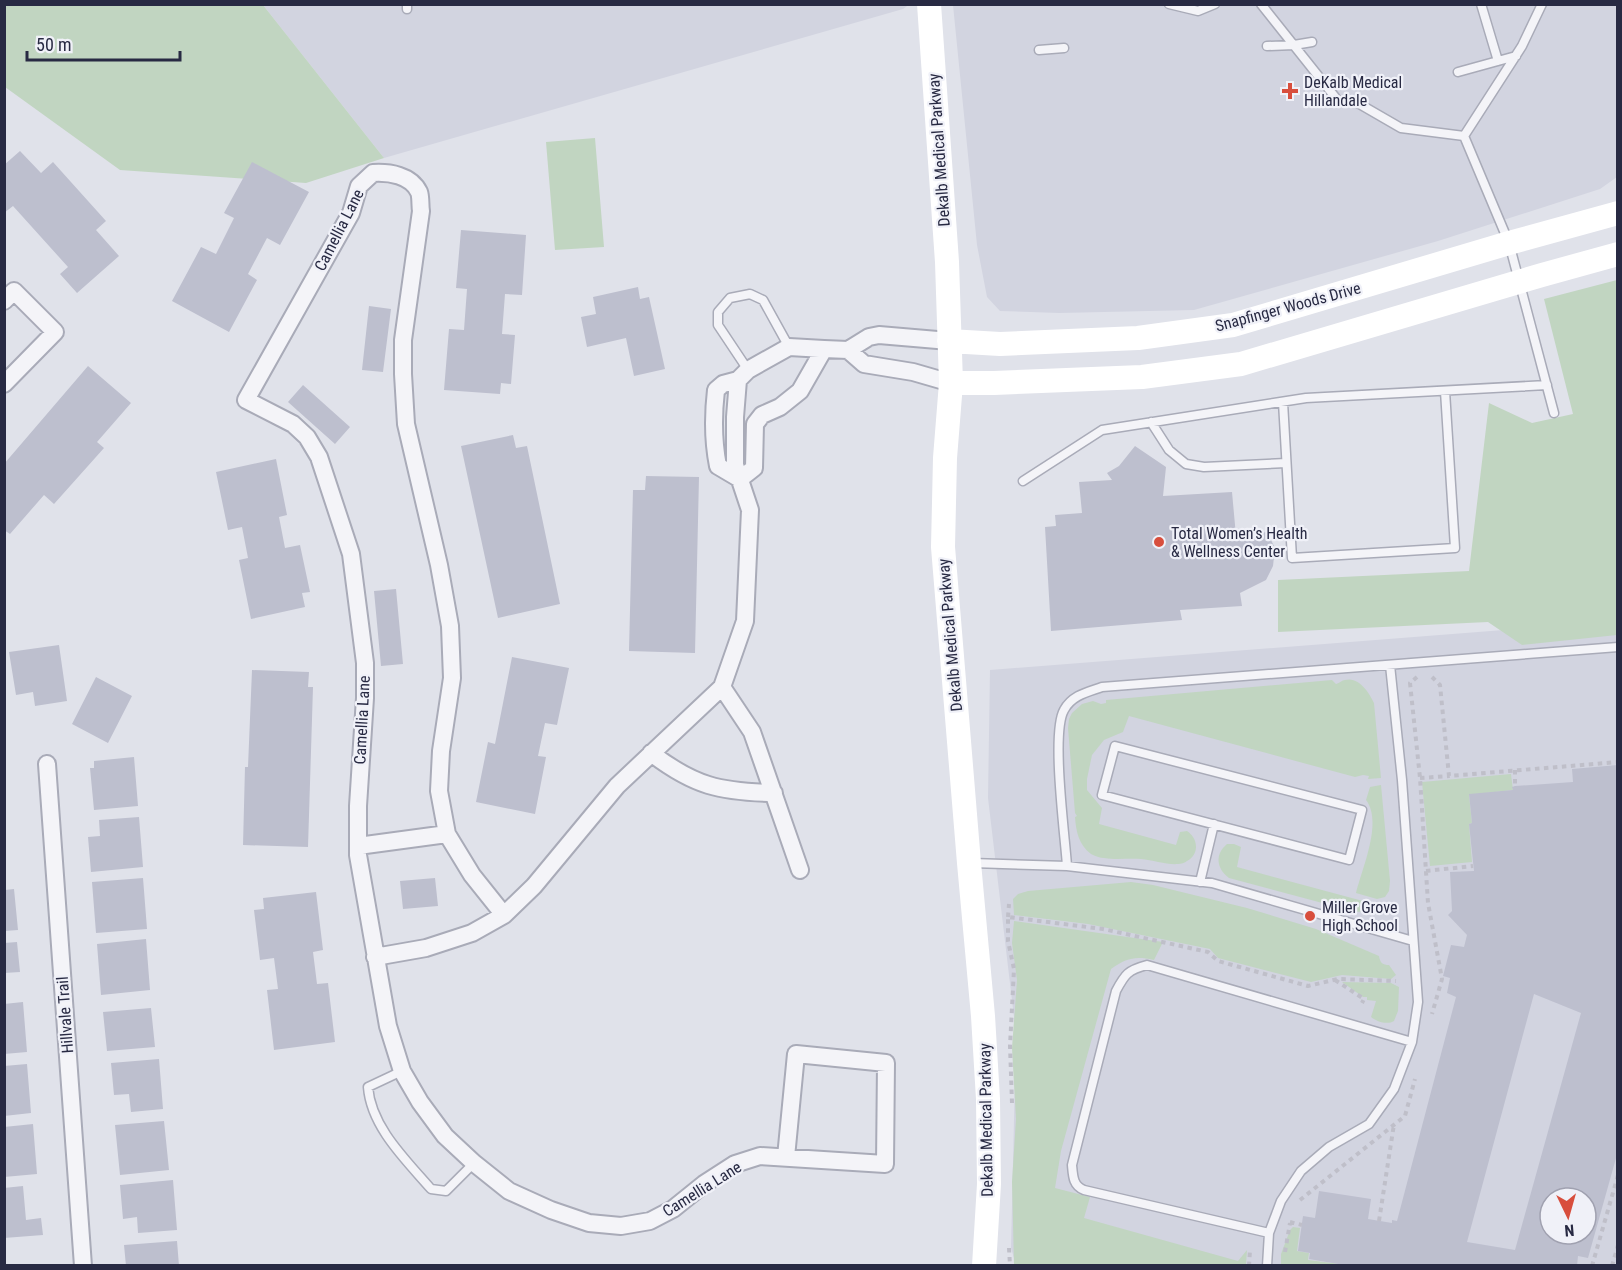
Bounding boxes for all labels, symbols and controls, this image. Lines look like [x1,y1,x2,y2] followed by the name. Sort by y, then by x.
[27,24,180,62] scale bar
[36,34,71,55] text: 50 m
[924,72,954,227] street label: Dekalb Medical Parkway
[1304,73,1402,110] place label: DeKalb Medical Hillandale
[1281,82,1299,100] marker: DeKalb Medical Hillandale
[310,186,368,274] street label: Camellia Lane
[1213,278,1363,336] street label: Snapfinger Woods Drive
[1171,524,1307,561] place label: Total Women’s Health & Wellness Center
[1152,535,1166,549] marker: Total Women’s Health & Wellness Center
[934,557,966,712] street label: Dekalb Medical Parkway
[350,675,374,765] street label: Camellia Lane
[1322,898,1398,935] place label: Miller Grove High School
[1303,909,1317,923] marker: Miller Grove High School
[53,976,77,1054] street label: Hillvale Trail
[975,1043,997,1197] street label: Dekalb Medical Parkway
[659,1157,745,1221] street label: Camellia Lane
[1538,1186,1598,1246] north arrow
[1564,1221,1575,1240] text: N

